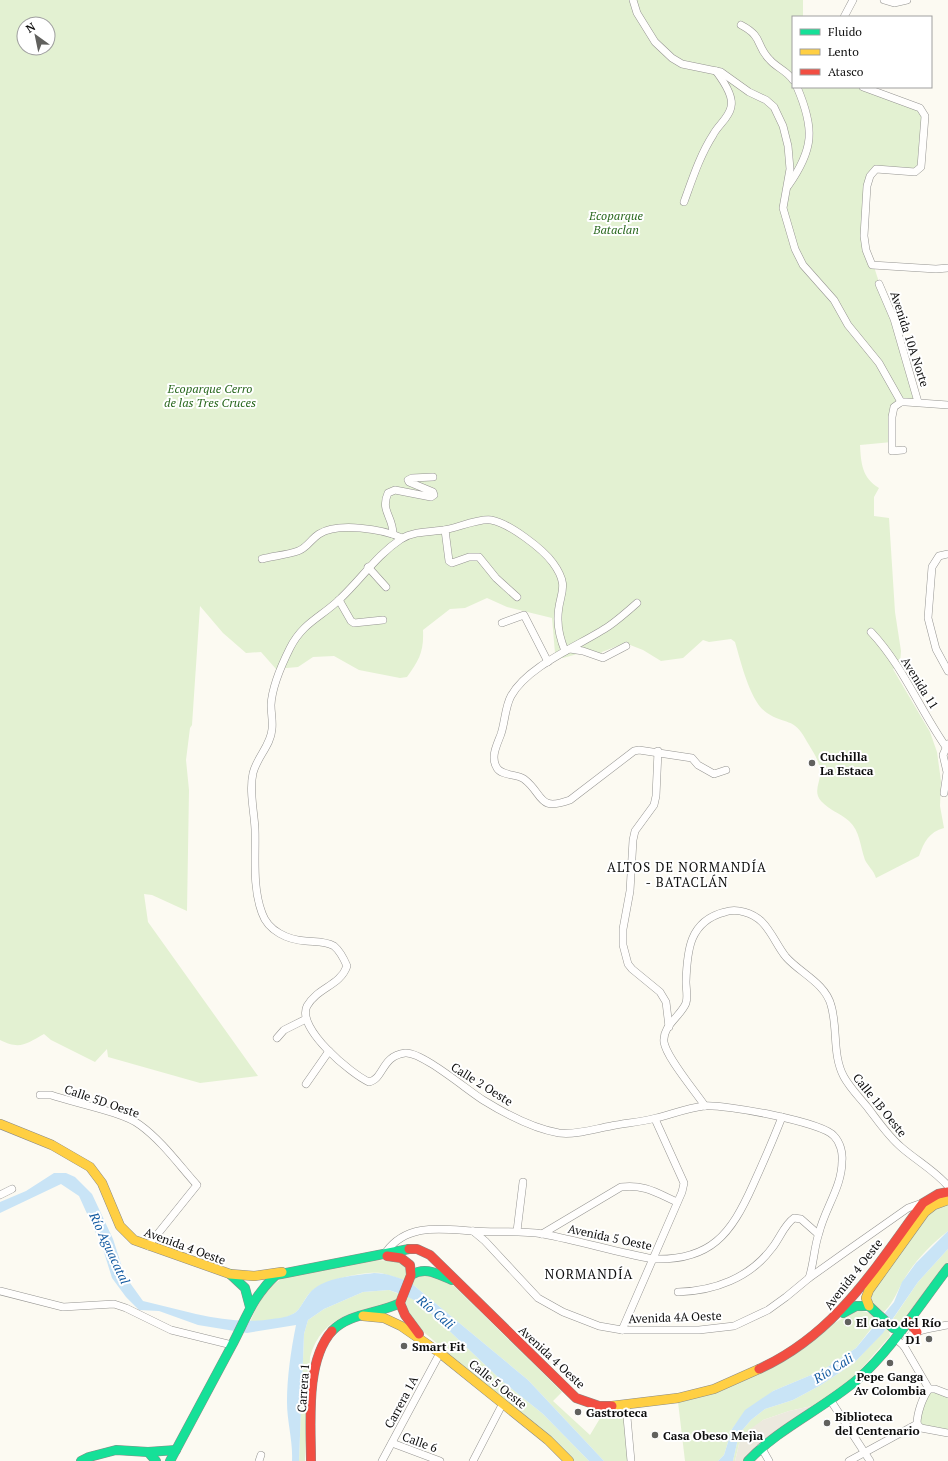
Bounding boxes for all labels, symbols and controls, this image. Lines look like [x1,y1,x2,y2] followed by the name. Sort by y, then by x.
[16,16,56,56] north arrow
[792,16,932,88] legend
[23,19,38,36] text: N
[828,24,862,39] text: Fluido
[828,44,859,59] text: Lento
[828,64,864,79] text: Atasco
[588,208,643,237] park label: Ecoparque Bataclan
[887,289,933,389] street label: Avenida 10A Norte
[164,381,256,410] park label: Ecoparque Cerro de las Tres Cruces
[898,654,942,712] street label: Avenida 11
[820,749,874,778] place label: Cuchilla La Estaca
[807,758,817,768] marker: Cuchilla La Estaca
[607,858,767,891] district label: ALTOS DE NORMANDÍA - BATACLÁN
[448,1059,516,1109] street label: Calle 2 Oeste
[850,1070,910,1140] street label: Calle 1B Oeste
[63,1081,141,1121] street label: Calle 5D Oeste
[85,1208,135,1287] water label: Río Aguacatal
[567,1221,653,1253] street label: Avenida 5 Oeste
[142,1224,228,1268] street label: Avenida 4 Oeste
[821,1236,885,1312] street label: Avenida 4 Oeste
[545,1265,633,1283] district label: NORMANDÍA
[413,1290,459,1333] water label: Río Cali
[628,1308,722,1326] street label: Avenida 4A Oeste
[856,1315,941,1330] place label: El Gato del Río
[843,1317,853,1327] marker: El Gato del Río
[516,1322,588,1392] street label: Avenida 4 Oeste
[905,1332,921,1347] place label: D1
[924,1334,934,1344] marker: D1
[412,1339,466,1354] place label: Smart Fit
[399,1341,409,1351] marker: Smart Fit
[809,1349,857,1388] water label: Río Cali
[466,1356,530,1412] street label: Calle 5 Oeste
[885,1358,895,1368] marker: Pepe Ganga Av Colombia
[294,1363,312,1413] street label: Carrera 1
[854,1369,926,1398] place label: Pepe Ganga Av Colombia
[381,1373,421,1431] street label: Carrera 1A
[586,1405,648,1420] place label: Gastroteca
[573,1407,583,1417] marker: Gastroteca
[835,1409,920,1438] place label: Biblioteca del Centenario
[822,1418,832,1428] marker: Biblioteca del Centenario
[663,1428,764,1443] place label: Casa Obeso Mejìa
[400,1429,440,1455] street label: Calle 6
[650,1430,660,1440] marker: Casa Obeso Mejìa

